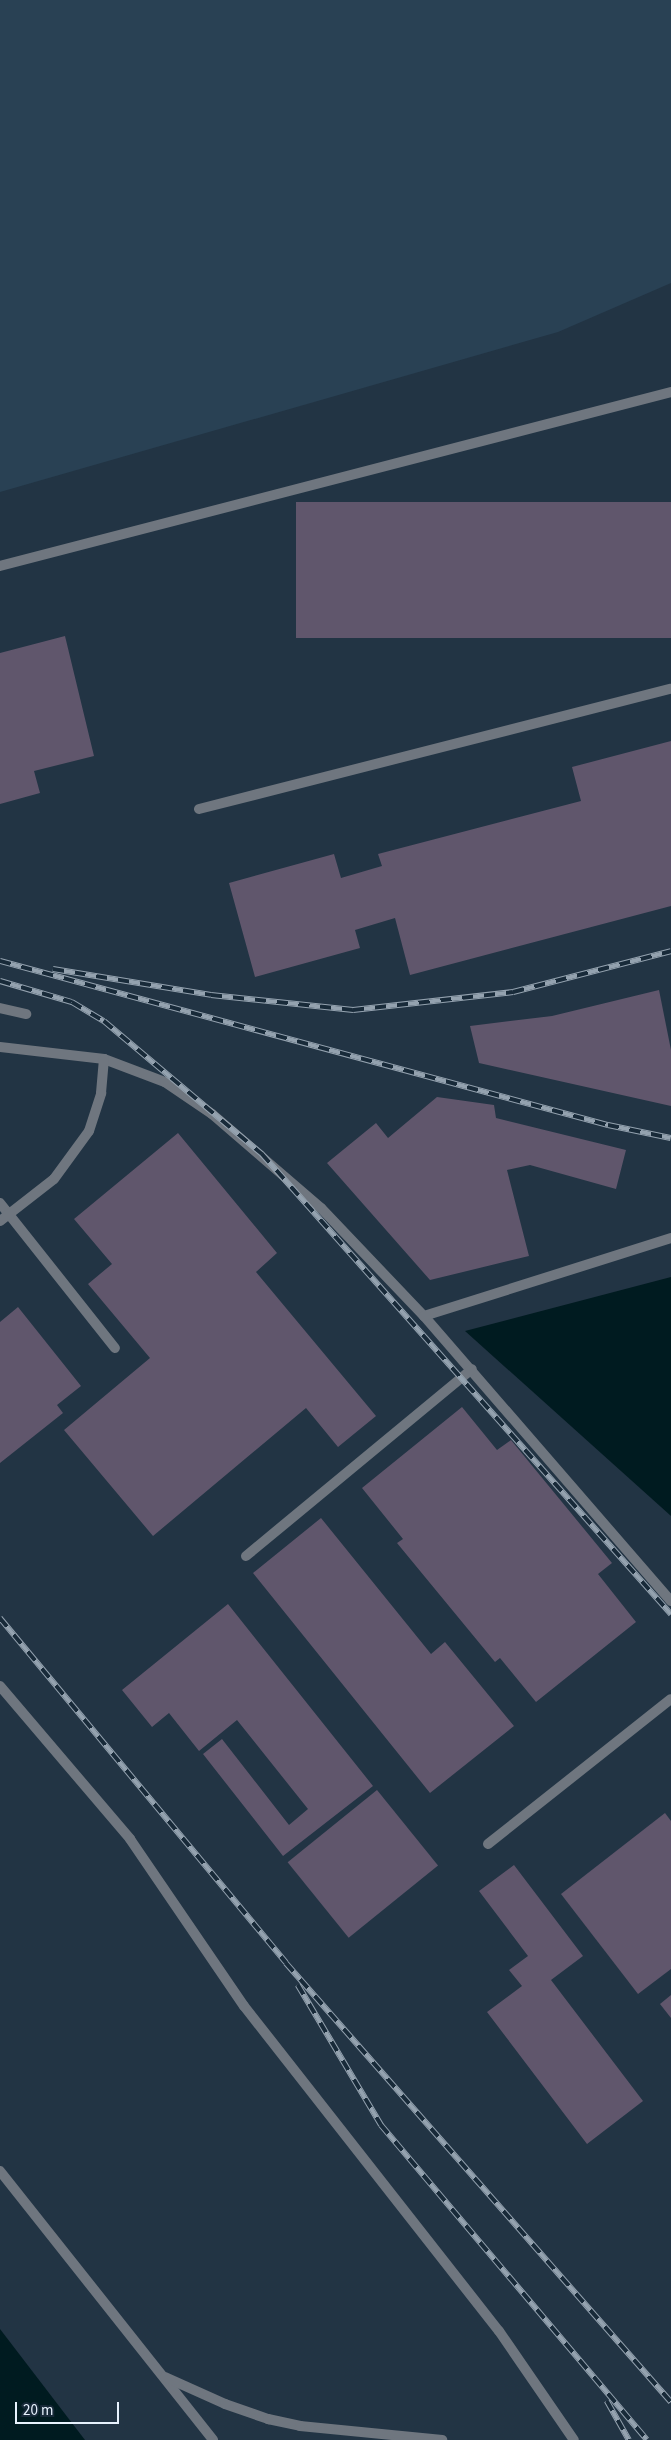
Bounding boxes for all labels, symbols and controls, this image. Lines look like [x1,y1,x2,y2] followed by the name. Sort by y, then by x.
[18,2392,121,2424] scale bar
[23,2400,53,2421] text: 20 m

